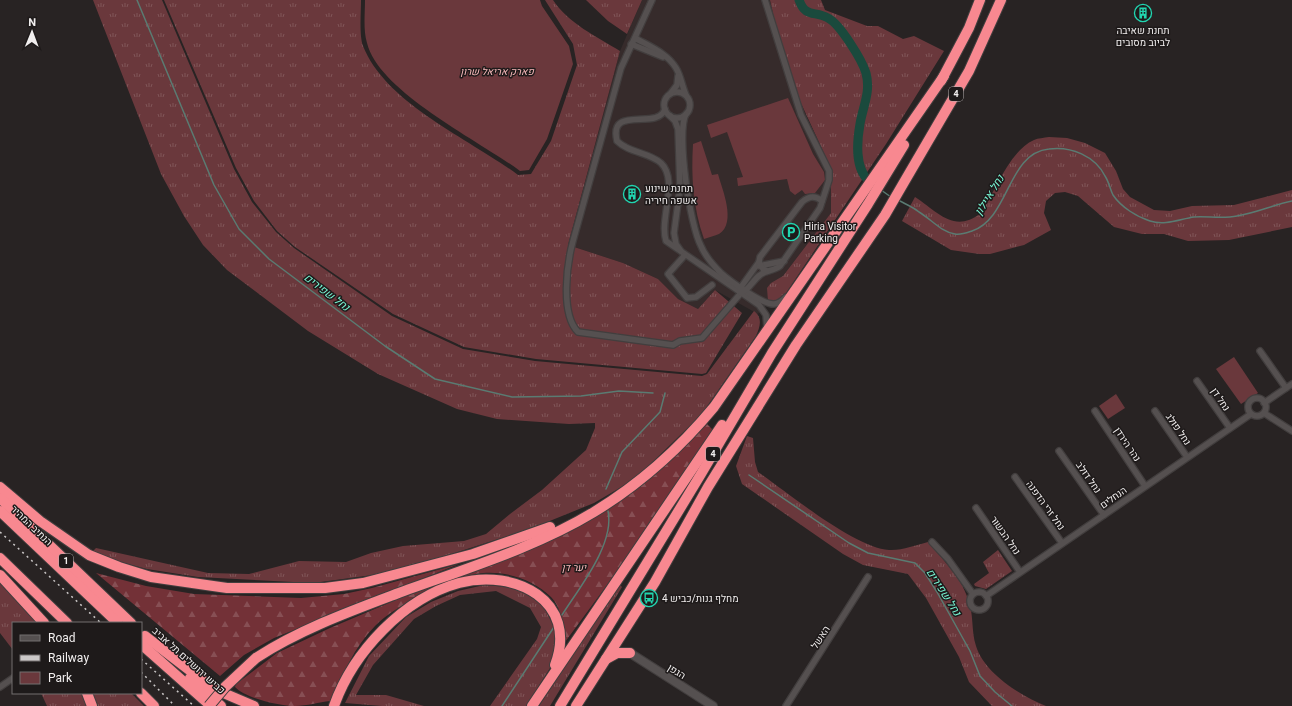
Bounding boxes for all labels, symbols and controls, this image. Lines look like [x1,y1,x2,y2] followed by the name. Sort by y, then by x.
[1133,3,1153,23] building icon: תחנת שאיבה לביוב מסובים
[12,12,52,52] north arrow
[28,14,36,31] text: N
[1116,24,1170,50] place label: תחנת שאיבה לביוב מסובים
[460,65,534,79] park label: פארק אריאל שרון
[949,87,963,101] road number: 4
[970,171,1009,219] water label: נחל איילון
[645,182,697,208] place label: תחנת שינוע אשפה חיריה
[622,184,642,204] building icon: תחנת שינוע אשפה חיריה
[804,220,857,246] place label: Hiria Visitor Parking
[781,222,801,242] parking icon: Hiria Visitor Parking
[300,269,354,316] water label: נחל שפירים
[1207,385,1233,414] street label: נחל דן
[1162,411,1194,448] street label: נחל פולג
[1111,425,1144,465] street label: נהר הירדן
[706,447,720,461] road number: 4
[1072,459,1104,496] street label: נחל דולב
[1022,478,1068,533] street label: נחל זרי הדפנה
[1097,483,1130,512] street label: הנחלים
[8,502,55,549] street label: הנתיב המהיר
[987,513,1024,558] street label: נחל הבשור
[59,554,73,568] road number: 1
[562,561,587,575] park label: יער דן
[922,565,966,620] water label: נחל שפירים
[639,588,659,608] bus stop icon: מחלף גנות/כביש 4
[662,592,738,606] place label: מחלף גנות/כביש 4
[12,622,142,694] legend
[808,623,834,652] street label: האשל
[149,624,228,697] street label: כביש ירושלים תל אביב
[48,629,76,647] text: Road
[48,649,89,667] text: Railway
[665,661,688,683] street label: הגפן
[48,669,73,687] text: Park

